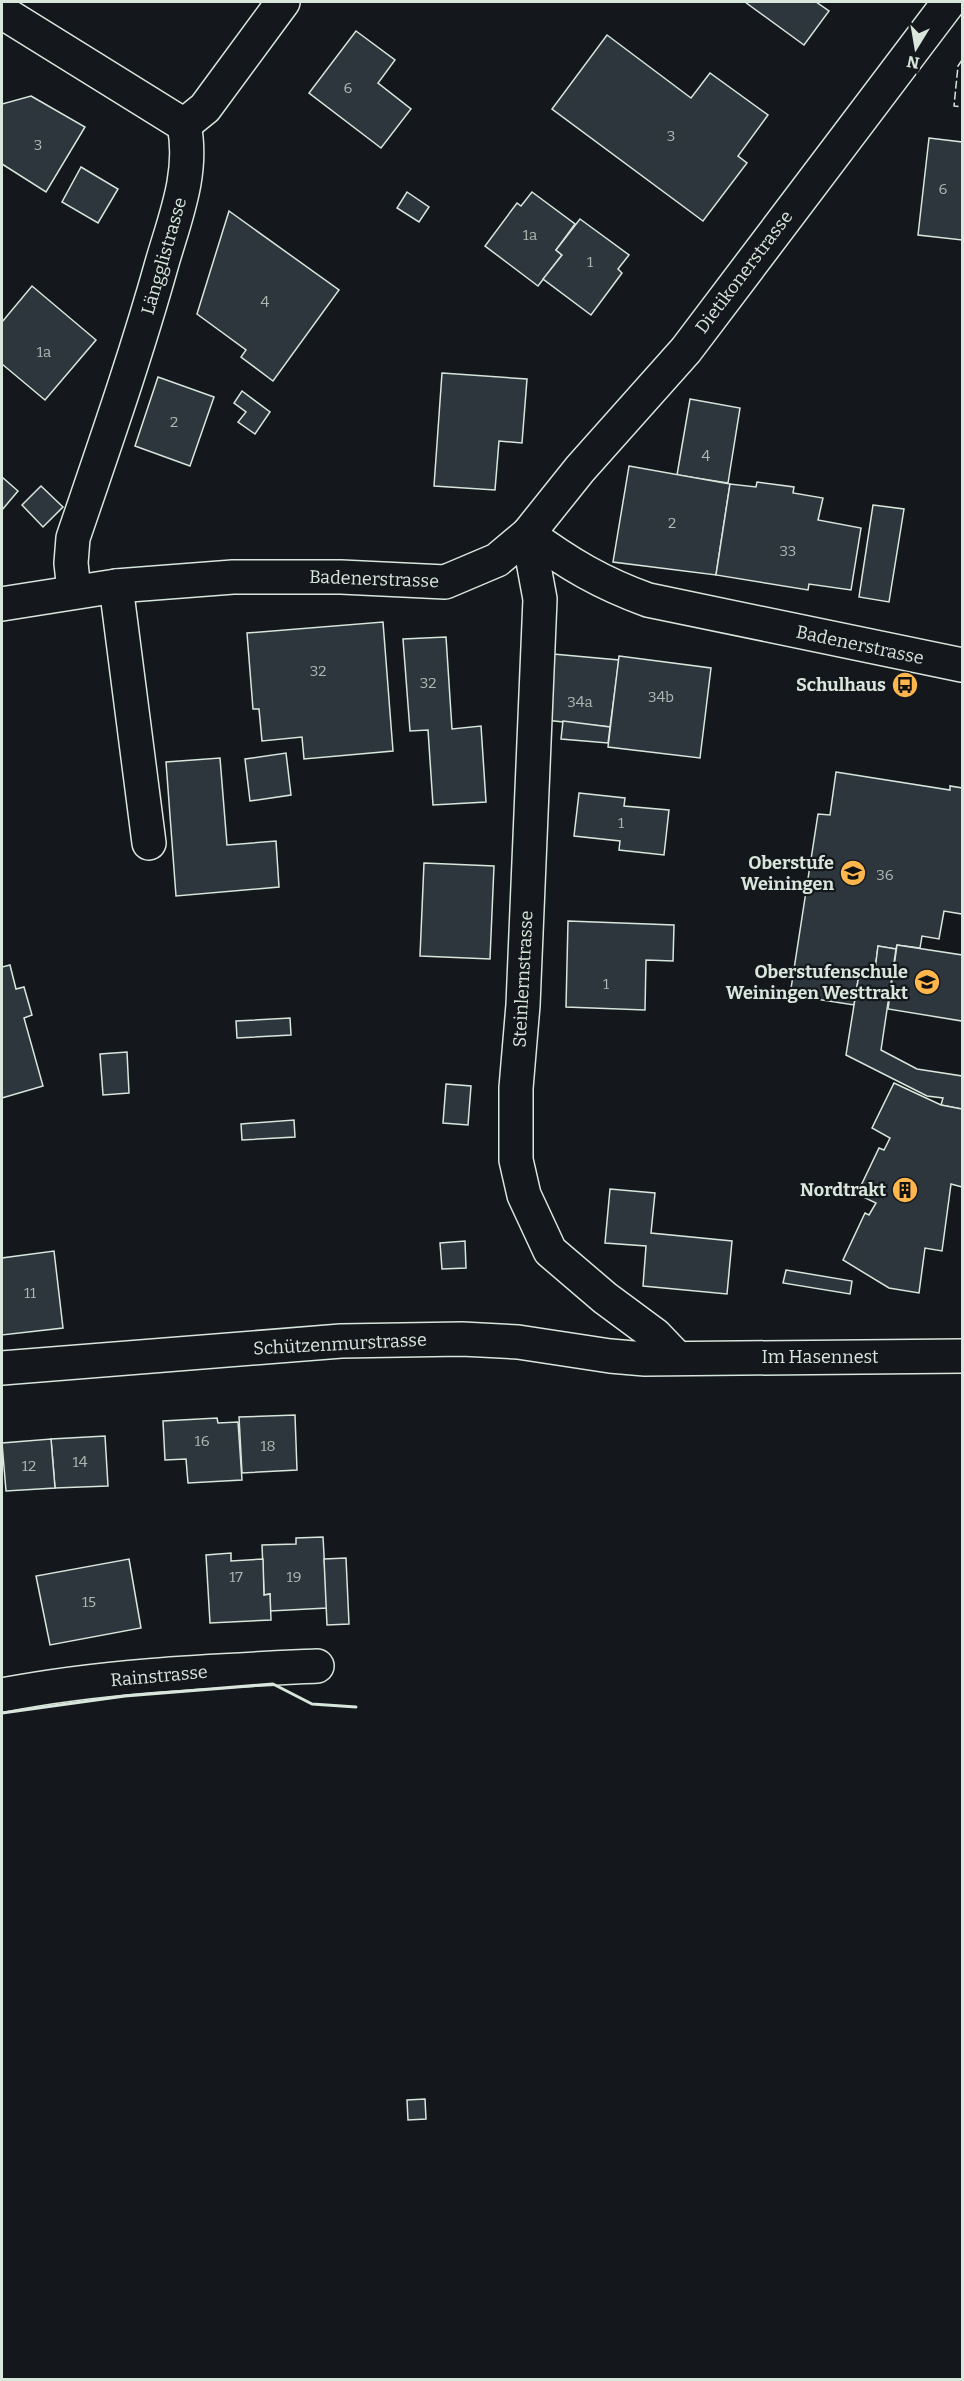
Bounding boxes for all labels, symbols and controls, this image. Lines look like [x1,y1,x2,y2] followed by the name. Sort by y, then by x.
[886,18,946,78] north arrow
[905,52,921,73] text: N
[344,79,353,97] house number: 6
[667,127,675,145] house number: 3
[34,136,42,154] house number: 3
[939,180,948,198] house number: 6
[137,195,191,317] street label: Längglistrasse
[691,206,797,338] street label: Dietikonerstrasse
[523,226,537,244] house number: 1a
[587,253,593,271] house number: 1
[261,293,270,311] house number: 4
[37,343,51,361] house number: 1a
[170,413,178,431] house number: 2
[702,447,711,465] house number: 4
[668,514,676,532] house number: 2
[780,542,796,560] house number: 33
[309,566,439,592] street label: Badenerstrasse
[794,621,926,669] street label: Badenerstrasse
[310,662,326,680] house number: 32
[890,670,920,700] bus stop icon: Schulhaus
[420,674,436,692] house number: 32
[796,674,886,696] place label: Schulhaus
[648,688,674,706] house number: 34b
[567,693,593,711] house number: 34a
[618,814,624,832] house number: 1
[741,852,834,895] place label: Oberstufe Weiningen
[838,858,868,888] school or university icon: Oberstufe Weiningen
[876,866,894,884] house number: 36
[508,910,538,1048] street label: Steinlernstrasse
[726,961,908,1004] place label: Oberstufenschule Weiningen Westtrakt
[912,967,942,997] school or university icon: Oberstufenschule Weiningen Westtrakt
[603,975,609,993] house number: 1
[890,1175,920,1205] building icon: Nordtrakt
[800,1179,886,1201] place label: Nordtrakt
[24,1284,36,1302] house number: 11
[253,1328,427,1360] street label: Schützenmurstrasse
[761,1346,879,1368] street label: Im Hasennest
[195,1432,210,1450] house number: 16
[260,1437,276,1455] house number: 18
[73,1453,88,1471] house number: 14
[22,1457,36,1475] house number: 12
[229,1568,243,1586] house number: 17
[287,1568,301,1586] house number: 19
[82,1593,96,1611] house number: 15
[109,1661,209,1691] street label: Rainstrasse

